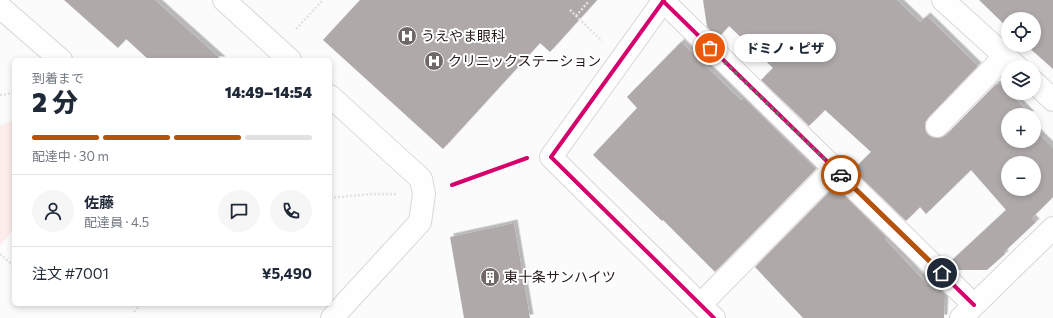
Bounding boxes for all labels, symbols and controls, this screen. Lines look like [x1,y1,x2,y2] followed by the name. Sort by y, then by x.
[1001,12,1041,196] map controls
[1001,12,1041,52] button: locate
[396,25,418,47] hospital icon: うえやま眼科
[421,27,505,44] place label: うえやま眼科
[693,31,727,65] pin
[734,34,836,62] callout: ドミノ・ピザ
[699,37,721,59] icon: bag
[746,40,824,56] text: ドミノ・ピザ
[423,50,445,72] hospital icon: クリニックステーション
[448,52,601,69] place label: クリニックステーション
[1001,60,1041,100] button: layers
[32,70,84,86] text: 到着まで
[225,83,312,101] text: 14:49–14:54
[32,86,78,117] text: 2 分
[1001,108,1041,148] button: +
[32,148,109,164] text: 配達中 · 30 m
[821,155,861,195] courier
[1001,156,1041,196] button: −
[830,164,852,186] icon: car
[32,190,74,232] button: person
[218,190,260,232] button: chat
[270,190,312,232] button: phone
[84,193,114,211] text: 佐藤
[84,214,149,230] text: 配達員 · 4.5
[925,256,959,290] pin
[931,262,953,284] icon: home
[32,264,109,282] text: 注文 #7001
[262,264,312,282] text: ¥5,490
[479,266,501,288] building icon: 東十条サンハイツ
[504,268,616,285] place label: 東十条サンハイツ

